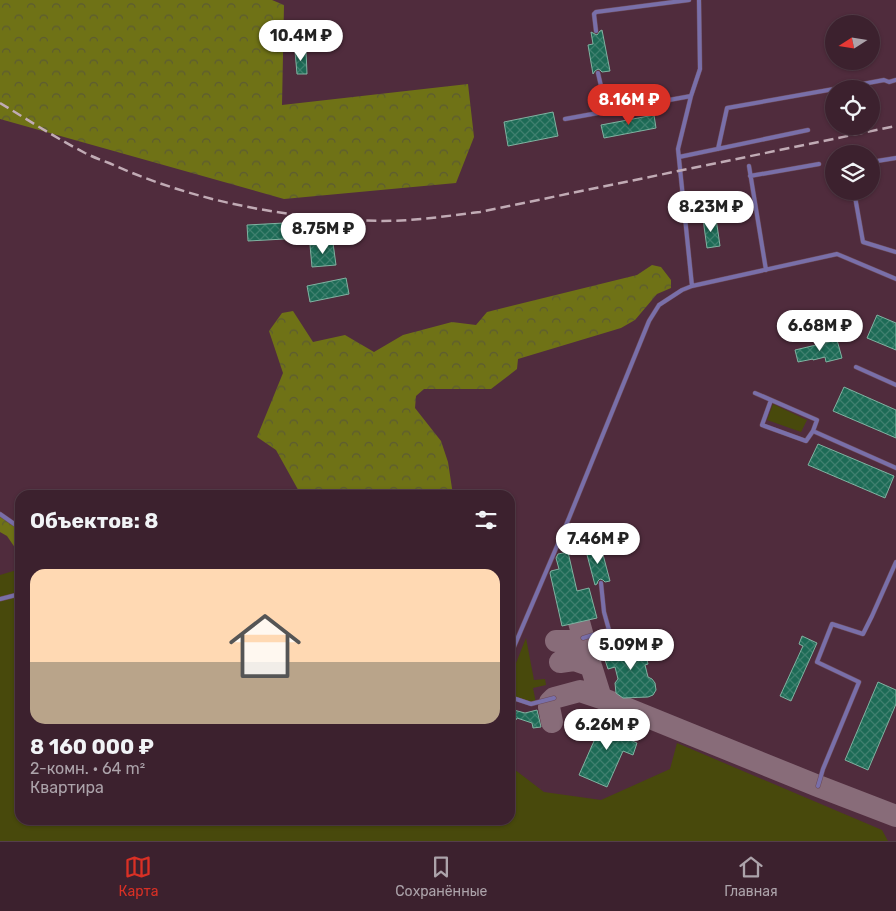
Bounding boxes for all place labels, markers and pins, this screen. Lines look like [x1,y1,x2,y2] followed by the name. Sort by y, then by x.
[255,20,347,62] pin: 10.4M ₽
[583,84,675,126] pin: 8.16M ₽
[665,190,757,233] pin: 8.23M ₽
[277,212,369,255] pin: 8.75M ₽
[774,310,866,352] pin: 6.68M ₽
[552,522,644,565] pin: 7.46M ₽
[585,628,677,671] pin: 5.09M ₽
[561,708,653,751] pin: 6.26M ₽

